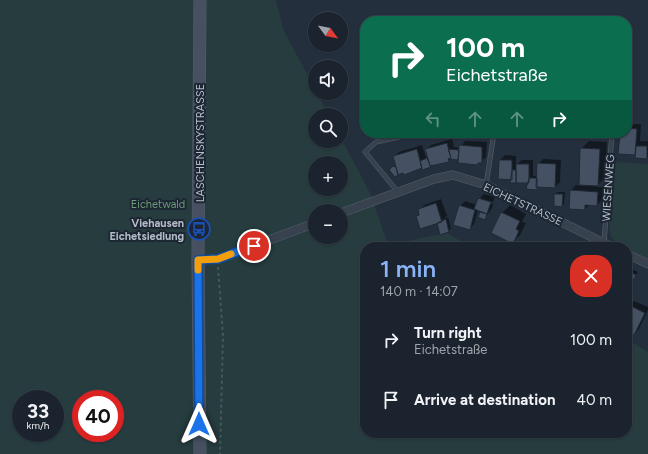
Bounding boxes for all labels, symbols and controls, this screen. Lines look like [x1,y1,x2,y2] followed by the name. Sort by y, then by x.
[308,12,348,52] north arrow
[308,12,348,244] map controls
[446,30,525,64] text: 100 m
[380,32,432,84] icon: right
[308,60,348,100] button: sound
[446,64,548,86] text: Eichetstraße
[194,84,207,202] street label: LASCHENSKYSTRASSE
[308,108,348,148] button: search
[422,108,444,130] icon: left
[464,108,486,130] icon: ahead
[506,108,528,130] icon: ahead
[548,108,570,130] icon: right
[600,154,617,222] street label: WIESENWEG
[308,156,348,196] button: +
[481,181,564,228] street label: EICHETSTRASSE
[131,198,185,211] park label: Eichetwald
[308,204,348,244] button: −
[186,216,212,242] bus stop icon: Viehausen Eichetsiedlung
[109,217,184,243] place label: Viehausen Eichetsiedlung
[237,229,271,263] pin
[243,235,265,257] icon: arrive
[380,254,436,283] text: 1 min
[570,255,612,297] button: close
[380,284,458,299] text: 140 m · 14:07
[414,324,482,342] text: Turn right
[380,329,402,351] icon: right
[570,331,612,349] text: 100 m
[414,342,487,357] text: Eichetstraße
[380,389,402,411] icon: arrive
[72,390,124,442] speed limit sign: 40
[414,391,555,409] text: Arrive at destination
[577,391,612,409] text: 40 m
[27,399,49,423] text: 33
[178,403,220,445] position arrow
[27,419,49,432] text: km/h

